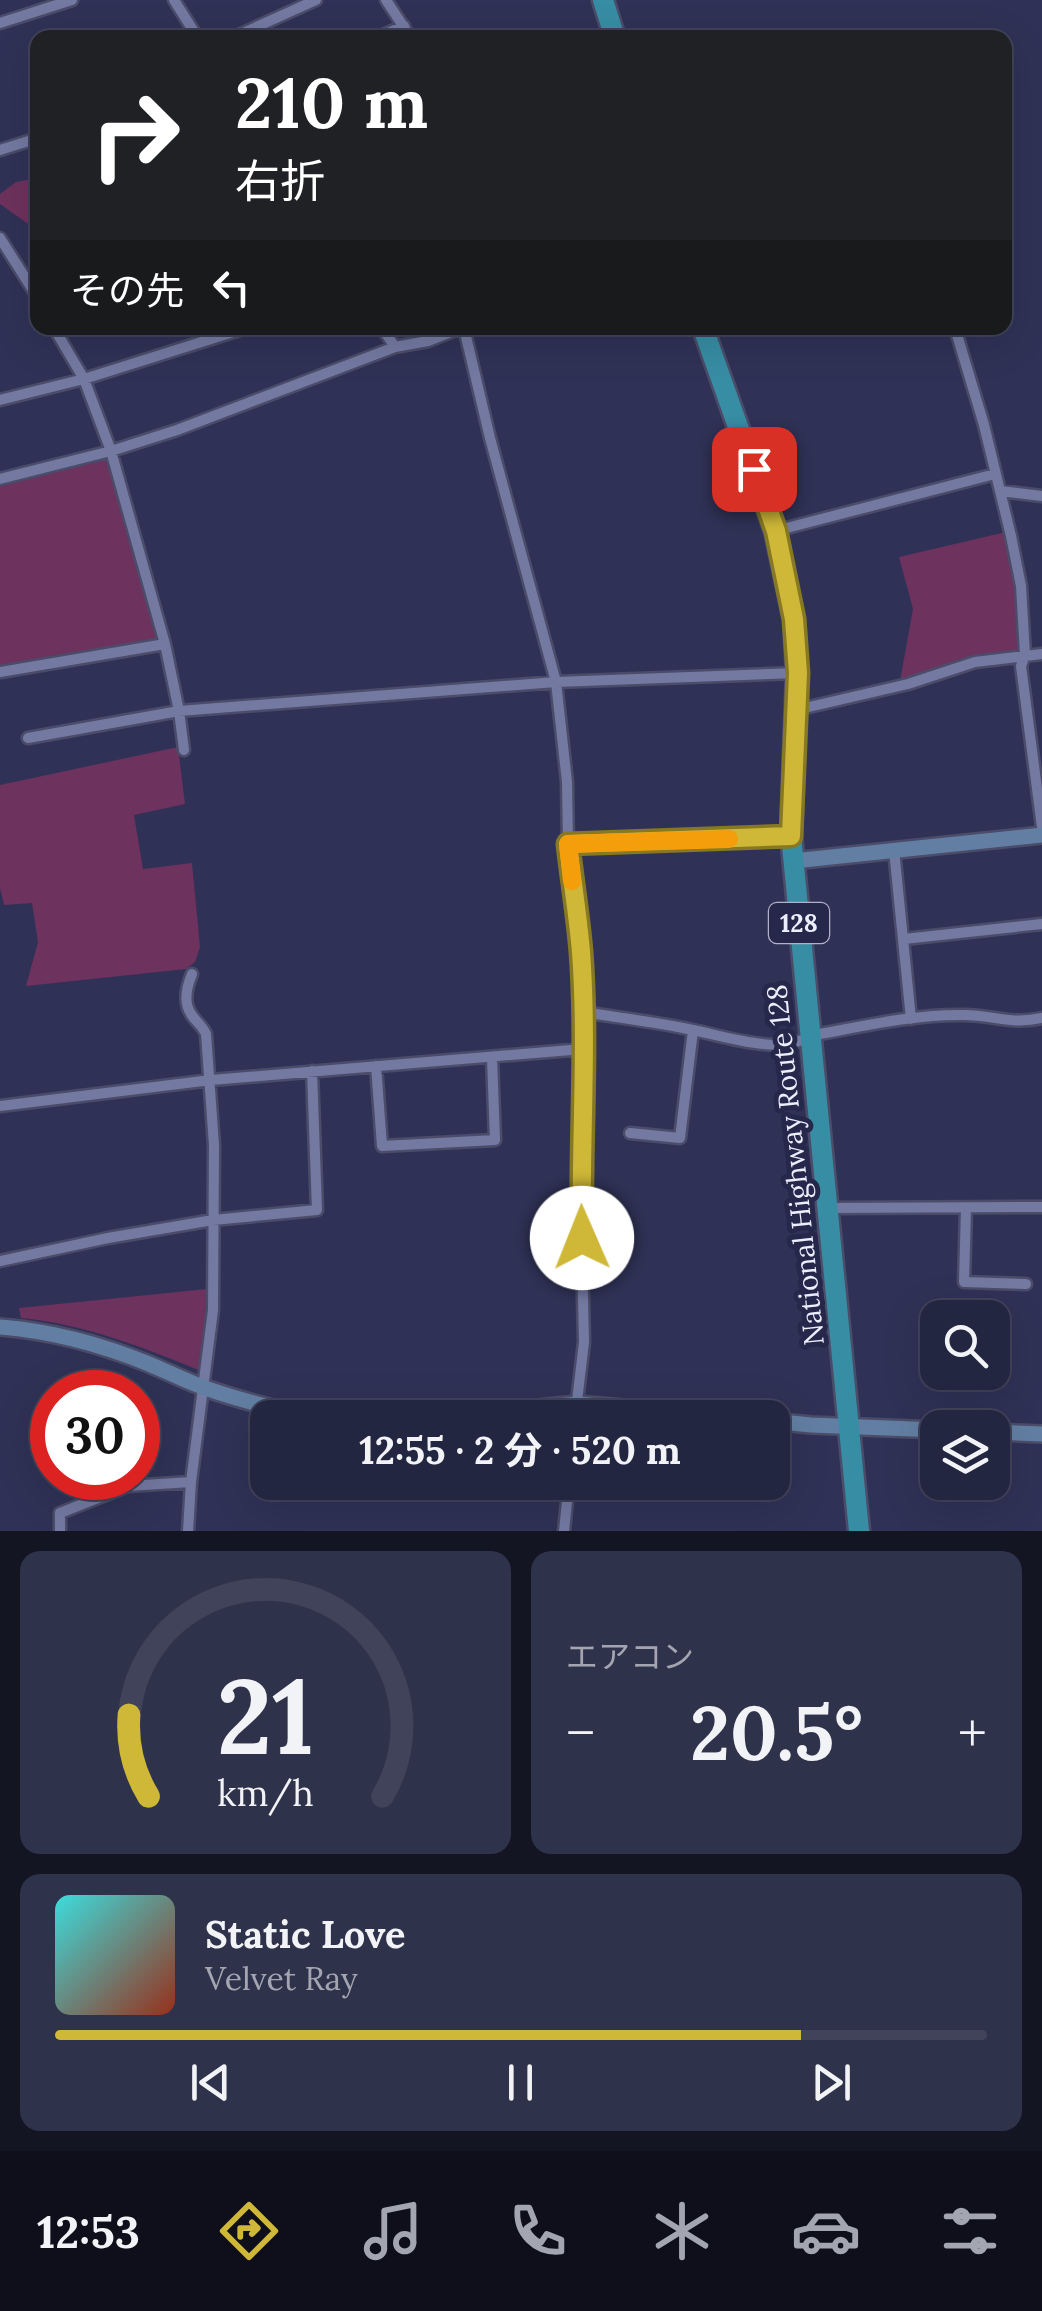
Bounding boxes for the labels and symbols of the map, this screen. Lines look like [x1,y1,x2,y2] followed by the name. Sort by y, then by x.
[712,427,797,512] pin
[769,903,829,943] road number: 128
[758,983,832,1347] street label: National Highway Route 128
[530,1186,634,1290] position arrow
[30,1370,160,1500] speed limit sign: 30

